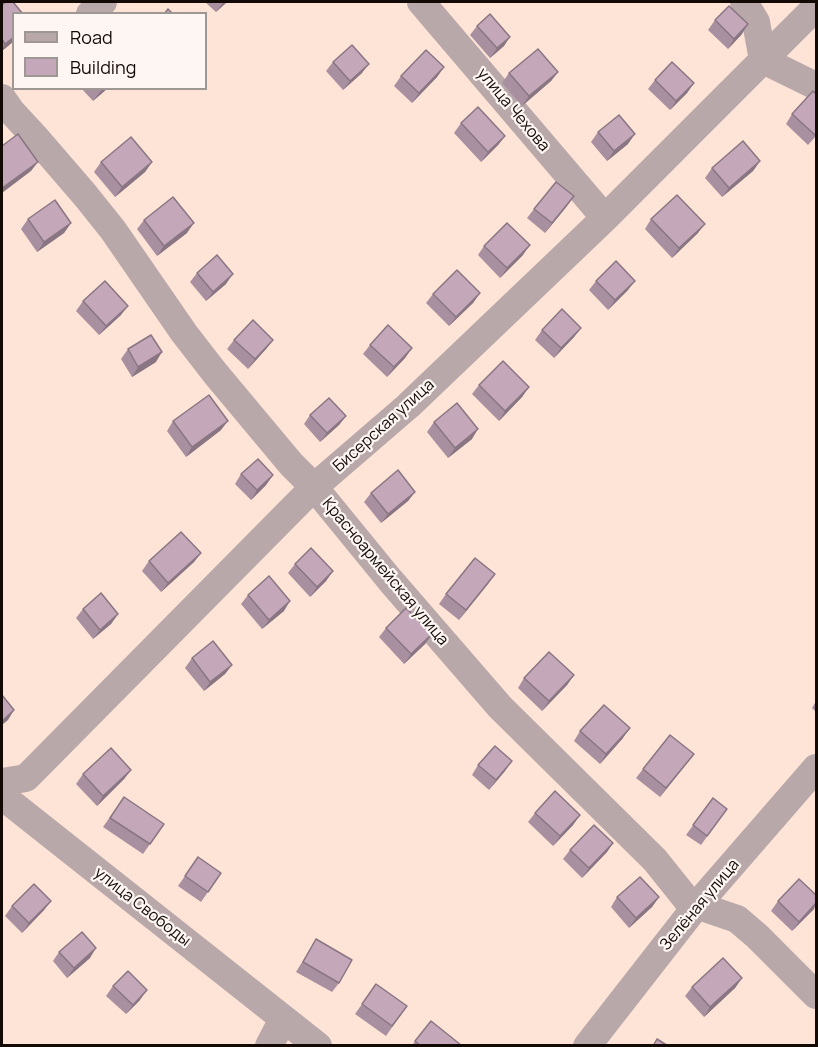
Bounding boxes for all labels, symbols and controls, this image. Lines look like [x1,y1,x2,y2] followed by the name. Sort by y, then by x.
[12,12,207,90] legend
[70,25,113,49] text: Road
[70,55,136,79] text: Building
[473,64,553,156] street label: улица Чехова
[330,376,438,476] street label: Бисерская улица
[318,494,452,650] street label: Красноармейская улица
[656,856,744,954] street label: Зелёная улица
[90,863,194,951] street label: улица Свободы

